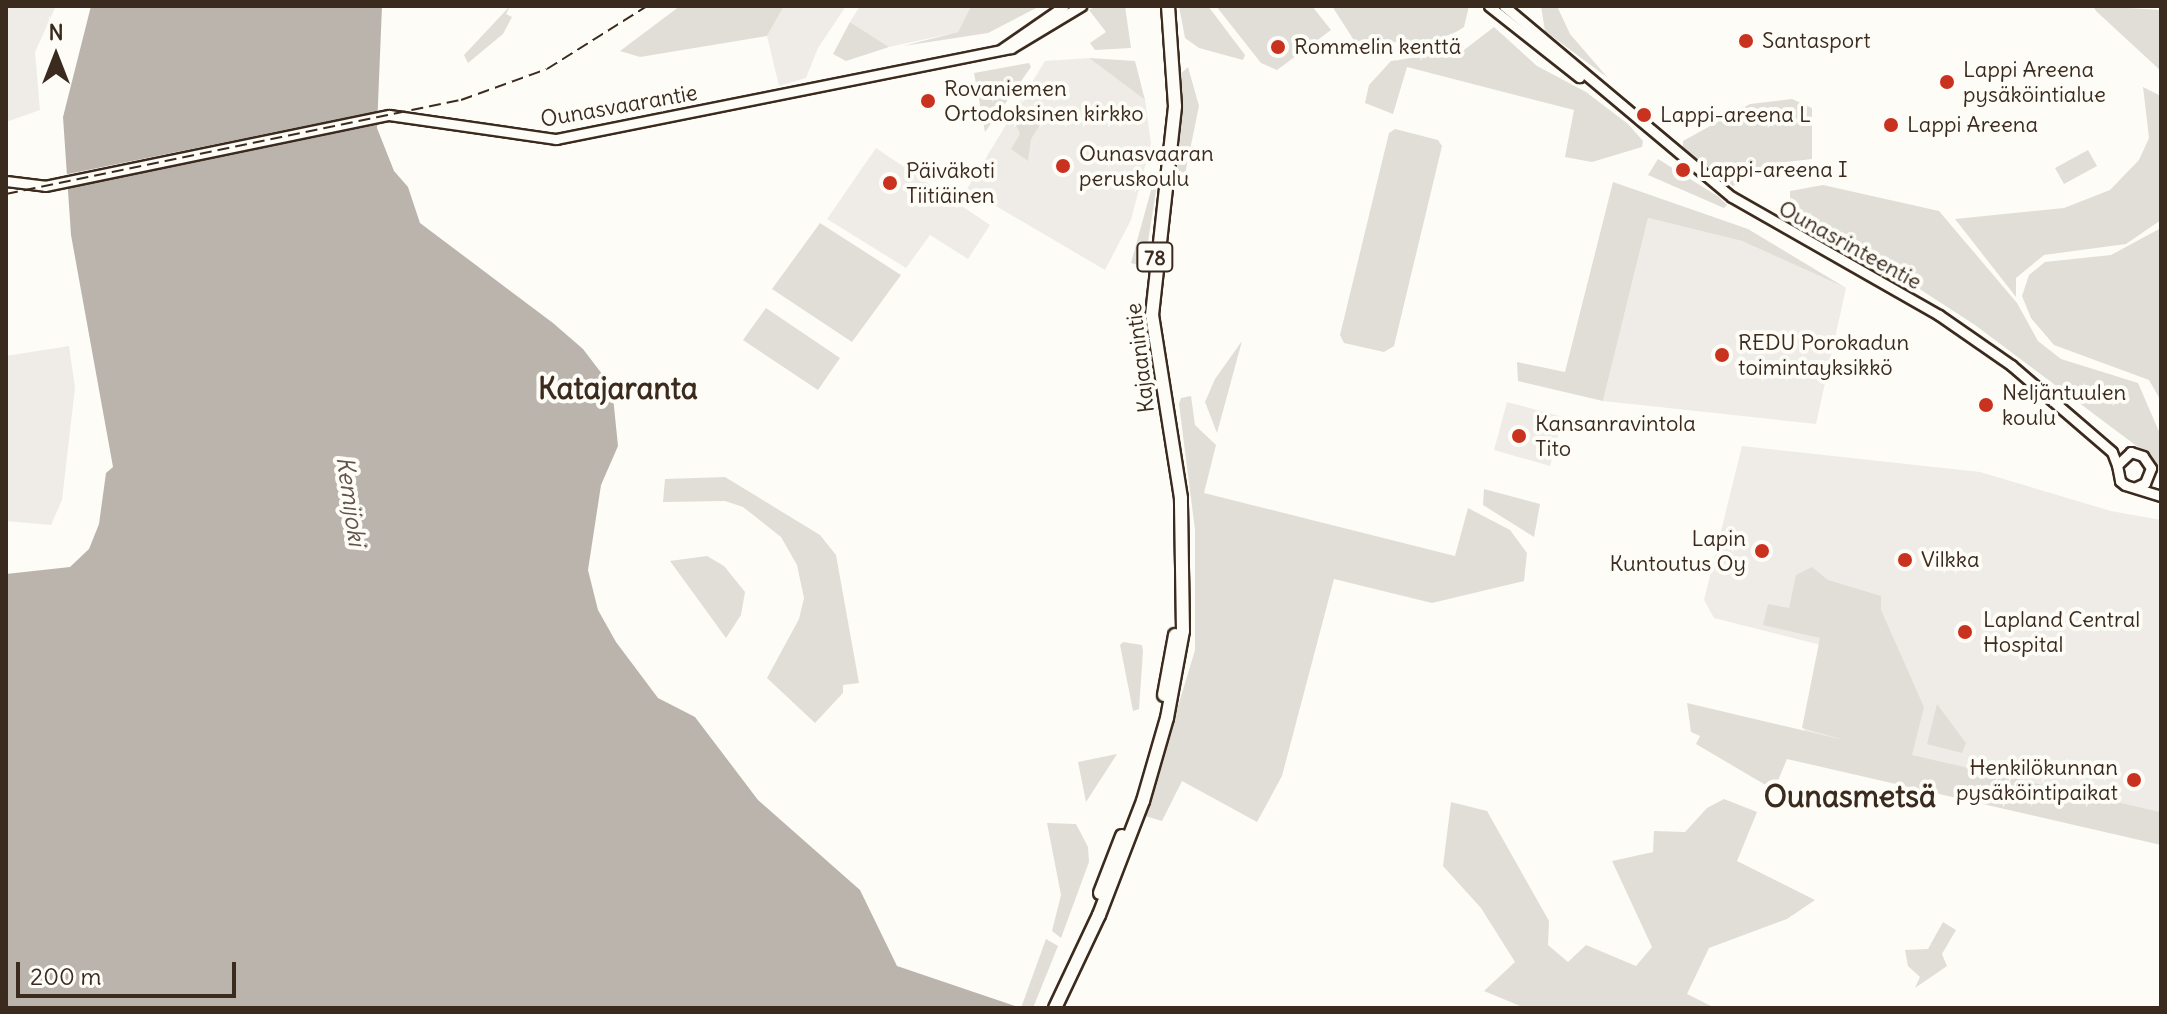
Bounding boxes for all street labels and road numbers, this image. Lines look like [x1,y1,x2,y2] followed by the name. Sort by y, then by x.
[539,79,699,133] street label: Ounasvaarantie
[1774,195,1926,295] street label: Ounasrinteentie
[1135,241,1175,273] road number: 78
[1120,302,1160,414] street label: Kajaanintie

